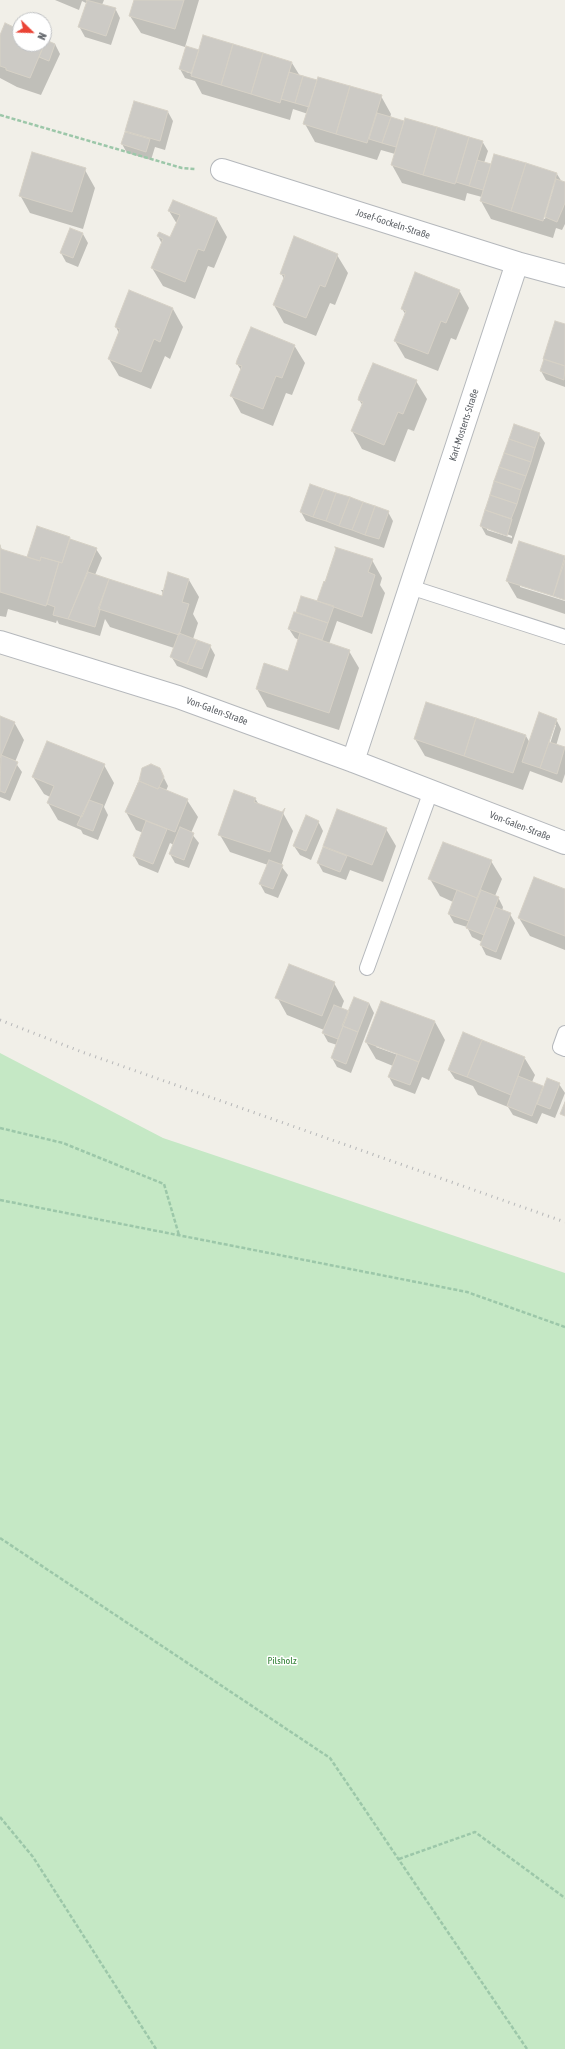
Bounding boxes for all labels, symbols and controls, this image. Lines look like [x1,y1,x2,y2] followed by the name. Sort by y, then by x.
[12,12,52,52] north arrow
[35,31,49,42] text: N
[354,206,432,242] street label: Josef-Gockeln-Straße
[447,387,481,463] street label: Karl-Mosterts-Straße
[185,694,249,728] street label: Von-Galen-Straße
[488,809,552,843] street label: Von-Galen-Straße
[268,1655,296,1667] park label: Pilsholz

